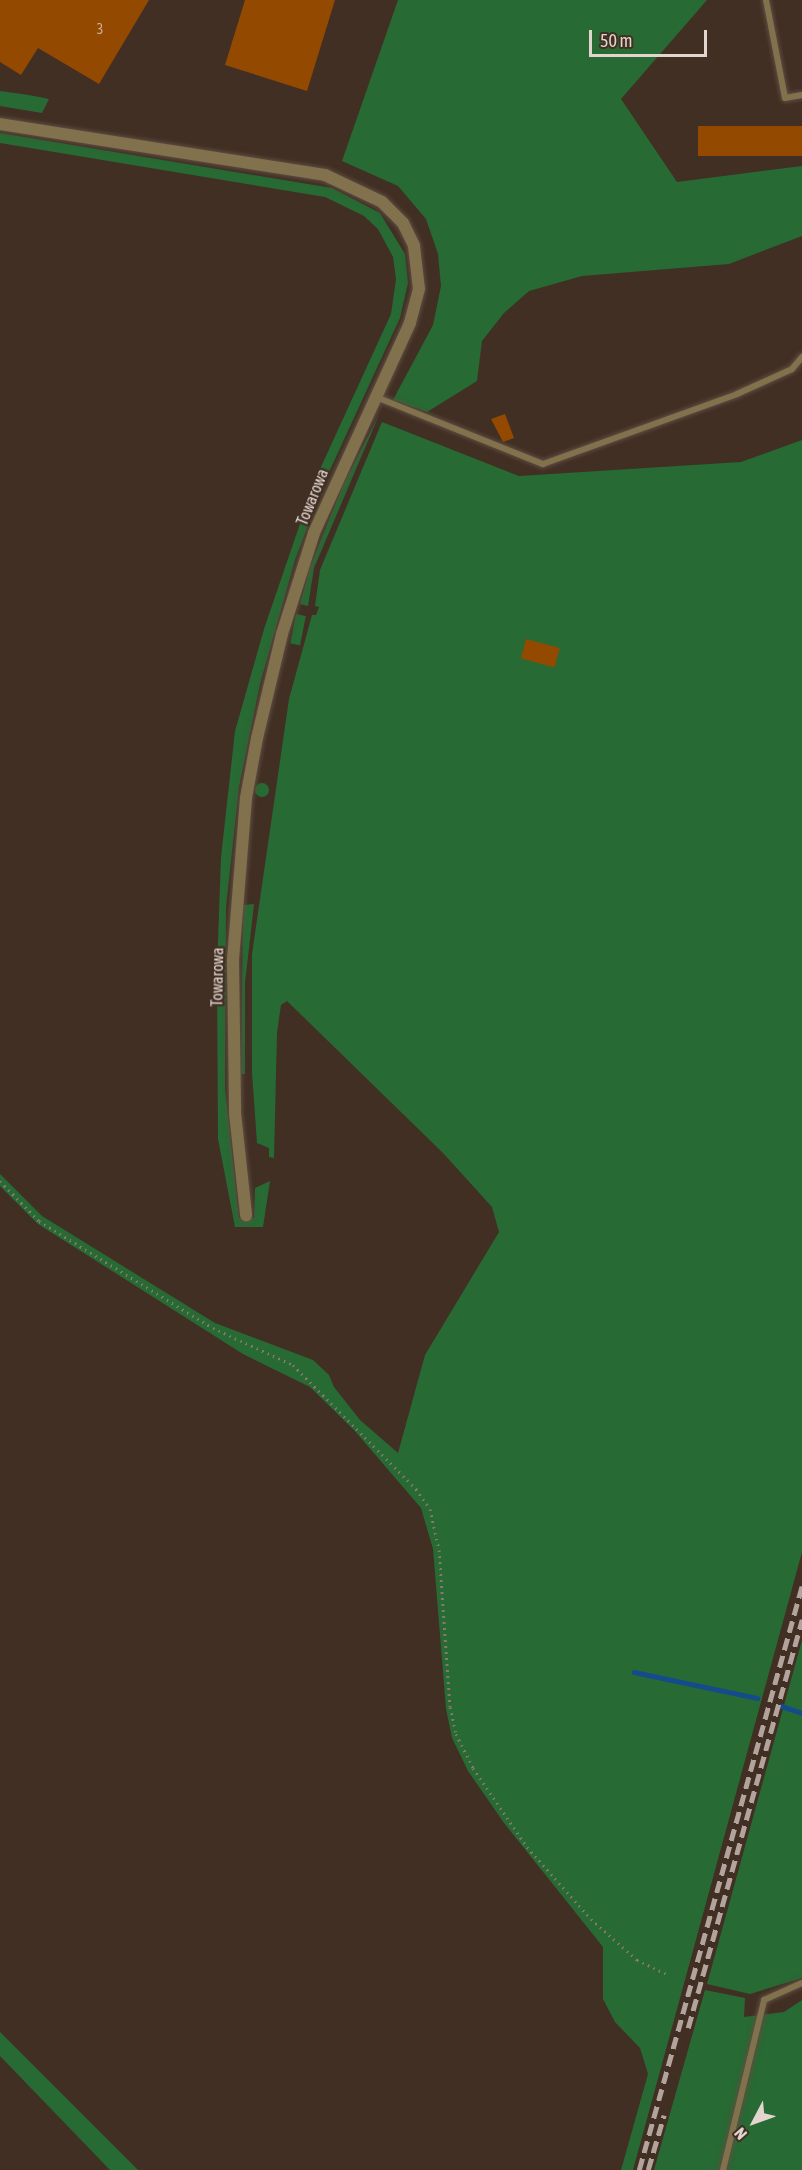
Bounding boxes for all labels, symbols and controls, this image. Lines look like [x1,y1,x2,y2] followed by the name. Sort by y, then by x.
[592,18,710,56] scale bar
[97,21,103,37] house number: 3
[600,30,632,51] text: 50 m
[292,466,332,528] street label: Towarowa
[207,947,227,1007] street label: Towarowa
[724,2092,784,2152] north arrow
[731,2124,750,2143] text: N

